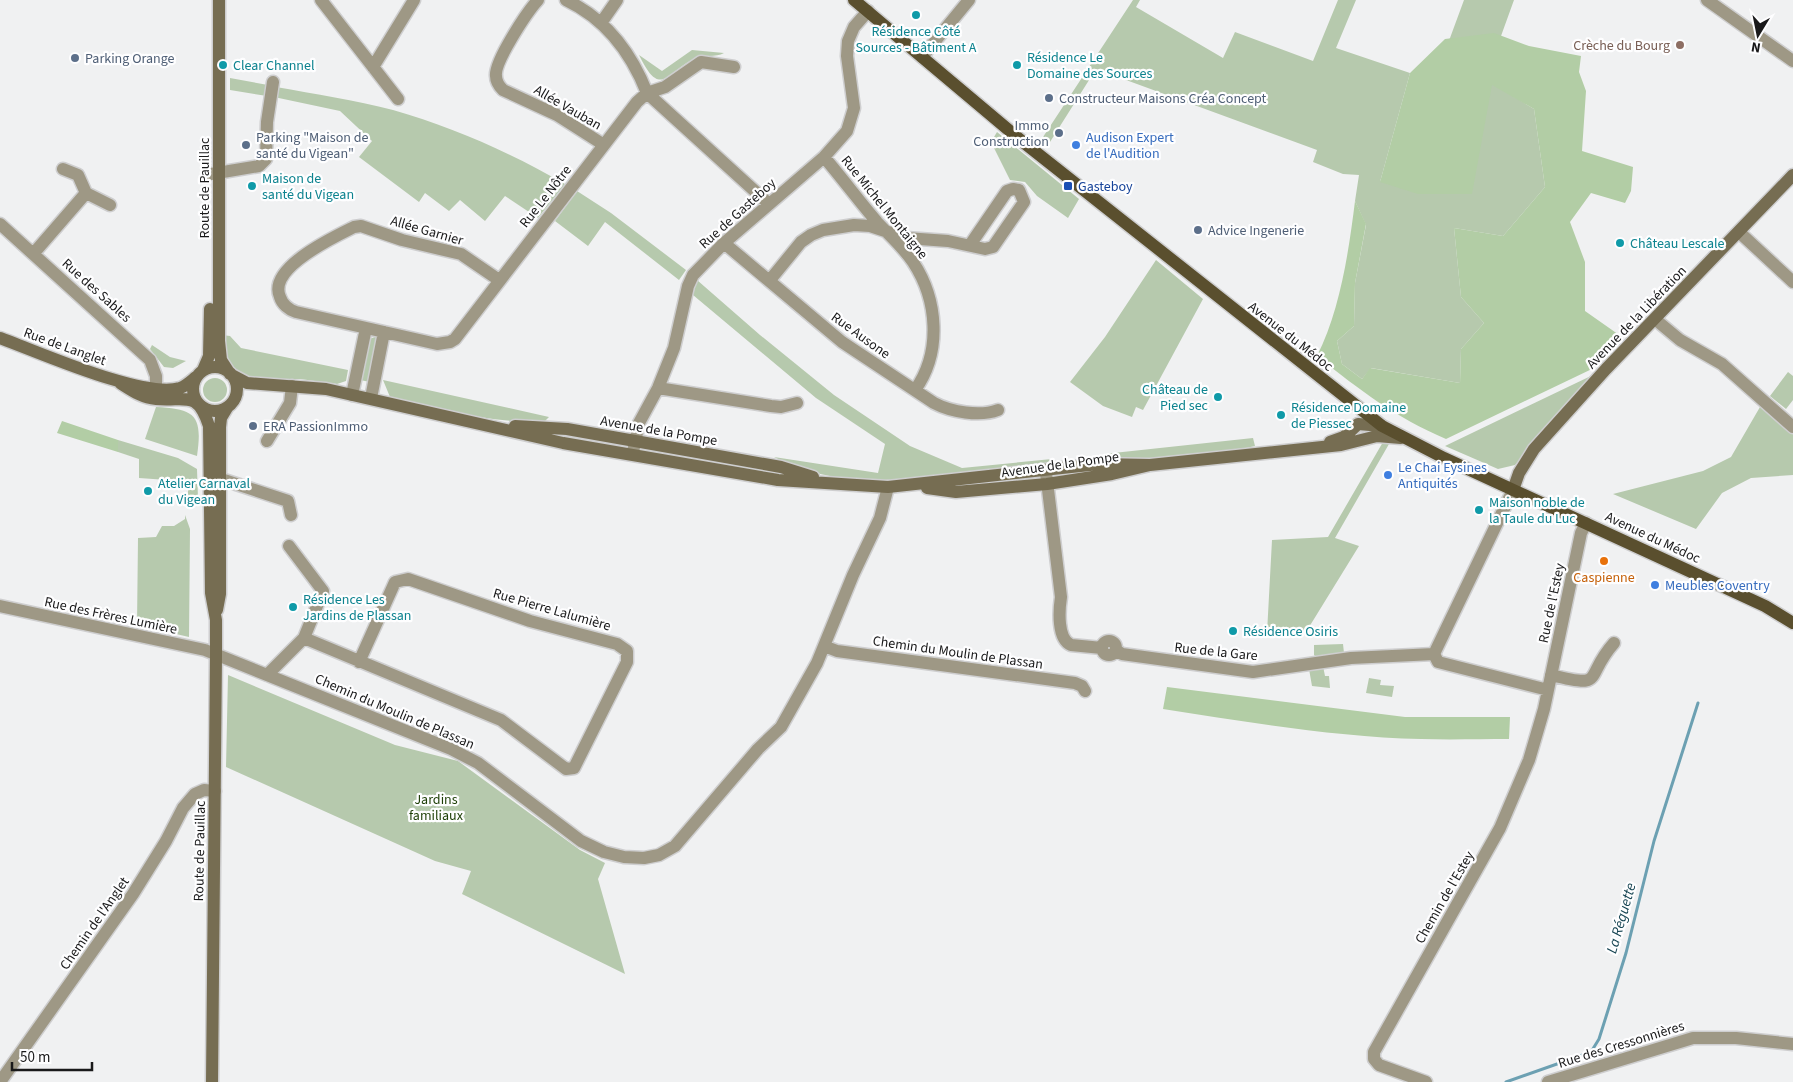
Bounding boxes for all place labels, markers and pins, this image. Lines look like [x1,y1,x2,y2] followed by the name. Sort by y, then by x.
[910,9,922,21] marker: Résidence Côté Sources - Bâtiment A
[856,22,977,58] place label: Résidence Côté Sources - Bâtiment A
[1573,36,1670,56] place label: Crèche du Bourg
[1674,39,1686,51] marker: Crèche du Bourg
[1027,48,1153,84] place label: Résidence Le Domaine des Sources
[85,49,175,69] place label: Parking Orange
[69,52,81,64] marker: Parking Orange
[233,56,315,76] place label: Clear Channel
[217,59,229,71] marker: Clear Channel
[1011,59,1023,71] marker: Résidence Le Domaine des Sources
[1059,89,1267,109] place label: Constructeur Maisons Créa Concept
[1043,92,1055,104] marker: Constructeur Maisons Créa Concept
[973,116,1049,152] place label: Immo Construction
[1053,127,1065,139] marker: Immo Construction
[256,128,368,164] place label: Parking "Maison de santé du Vigean"
[1086,128,1174,164] place label: Audison Expert de l'Audition
[240,139,252,151] marker: Parking "Maison de santé du Vigean"
[1070,139,1082,151] marker: Audison Expert de l'Audition
[262,169,354,205] place label: Maison de santé du Vigean
[1078,177,1133,197] place label: Gasteboy
[246,180,258,192] marker: Maison de santé du Vigean
[1062,180,1074,192] marker: Gasteboy
[1208,221,1304,241] place label: Advice Ingenerie
[1192,224,1204,236] marker: Advice Ingenerie
[1630,234,1725,254] place label: Château Lescale
[1614,237,1626,249] marker: Château Lescale
[1142,380,1209,416] place label: Château de Pied sec
[1212,391,1224,403] marker: Château de Pied sec
[1291,398,1406,434] place label: Résidence Domaine de Piessec
[1275,409,1287,421] marker: Résidence Domaine de Piessec
[263,417,368,437] place label: ERA PassionImmo
[247,420,259,432] marker: ERA PassionImmo
[1398,458,1487,494] place label: Le Chai Eysines Antiquités
[1382,469,1394,481] marker: Le Chai Eysines Antiquités
[158,474,250,510] place label: Atelier Carnaval du Vigean
[142,485,154,497] marker: Atelier Carnaval du Vigean
[1489,493,1585,529] place label: Maison noble de la Taule du Luc
[1473,504,1485,516] marker: Maison noble de la Taule du Luc
[1598,555,1610,567] marker: Caspienne
[1573,568,1635,588] place label: Caspienne
[1665,576,1770,596] place label: Meubles Coventry
[1649,579,1661,591] marker: Meubles Coventry
[303,590,412,626] place label: Résidence Les Jardins de Plassan
[287,601,299,613] marker: Résidence Les Jardins de Plassan
[1243,622,1338,642] place label: Résidence Osiris
[1227,625,1239,637] marker: Résidence Osiris

